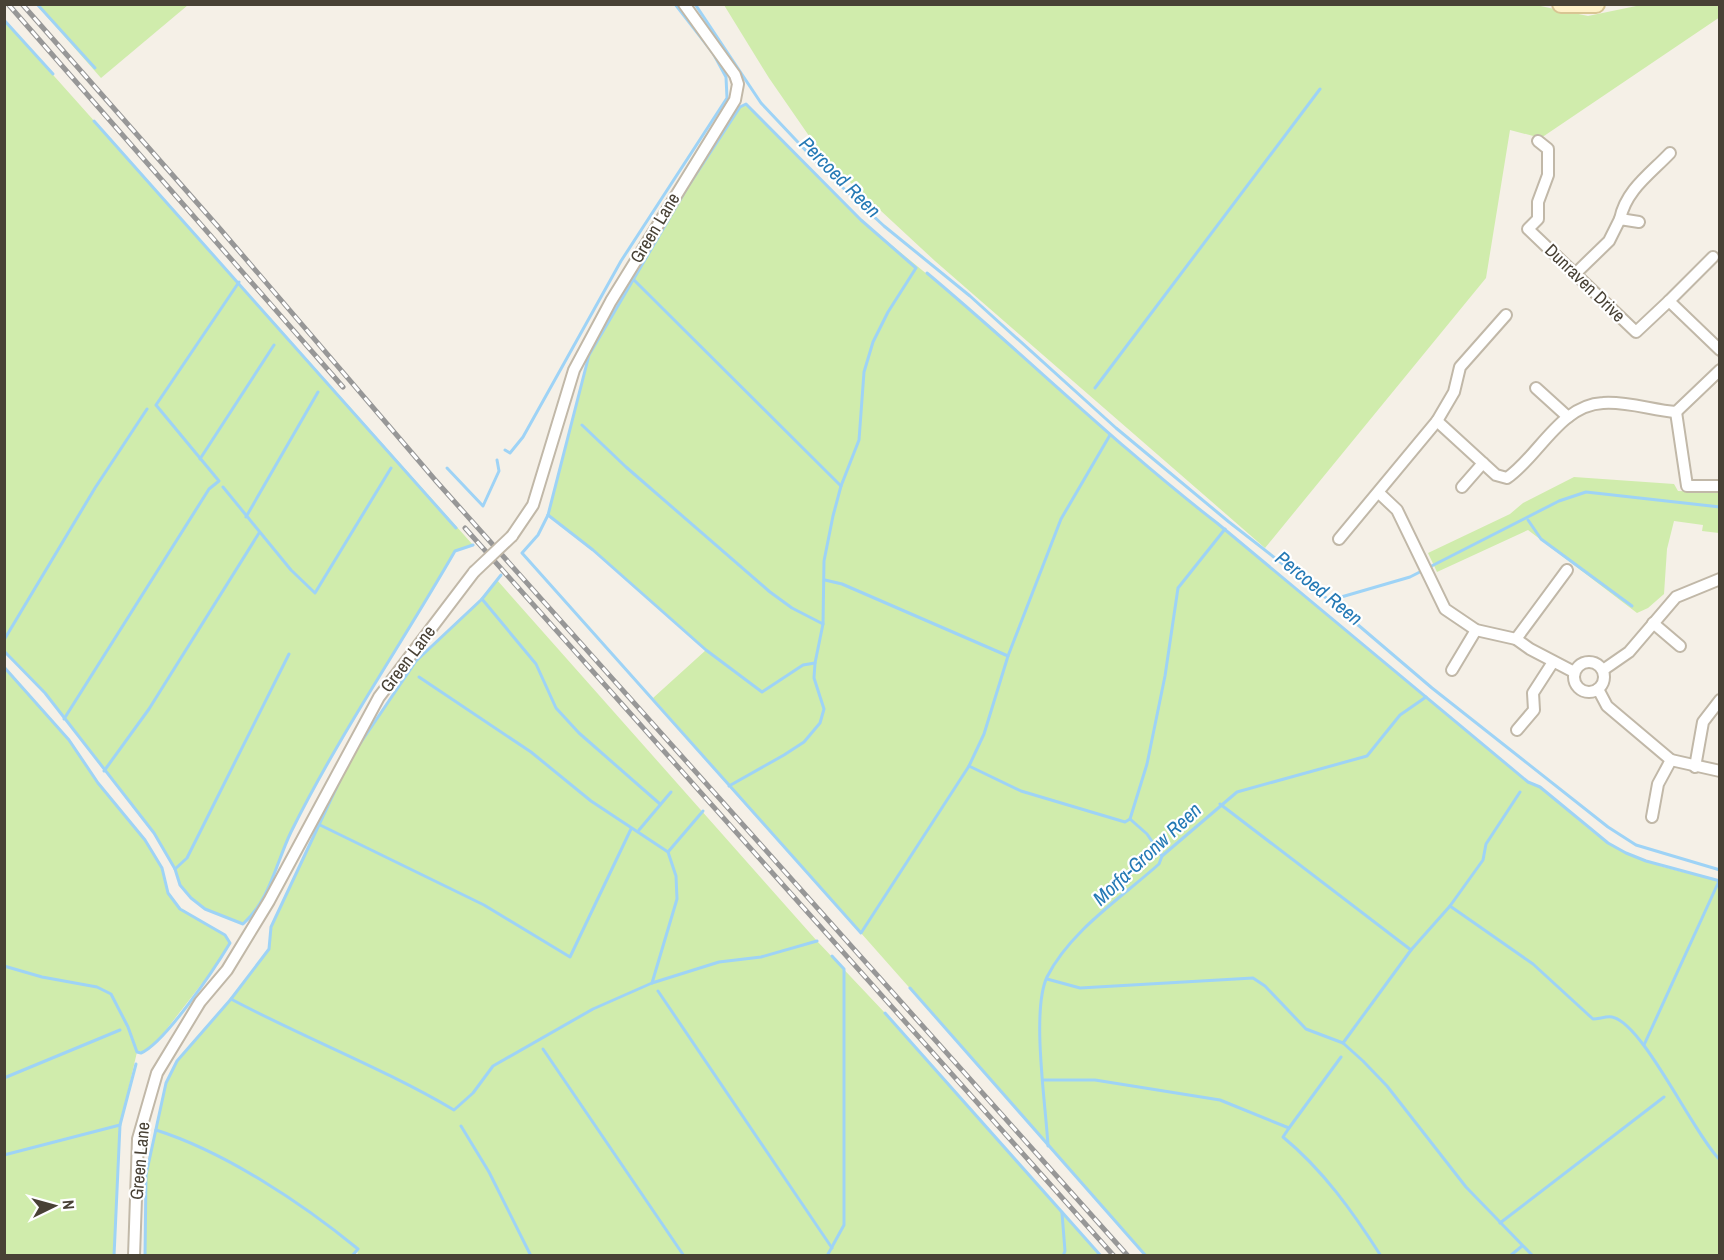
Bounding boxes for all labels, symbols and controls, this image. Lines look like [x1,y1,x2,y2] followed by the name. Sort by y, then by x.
[794,130,887,223] water label: Percoed Reen
[624,188,685,268] street label: Green Lane
[1539,238,1631,328] street label: Dunraven Drive
[1270,544,1369,631] water label: Percoed Reen
[374,620,441,697] street label: Green Lane
[1086,796,1207,911] water label: Morfa-Gronw Reen
[124,1121,155,1201] street label: Green Lane
[24,1176,84,1236] north arrow
[58,1199,80,1210] text: N

